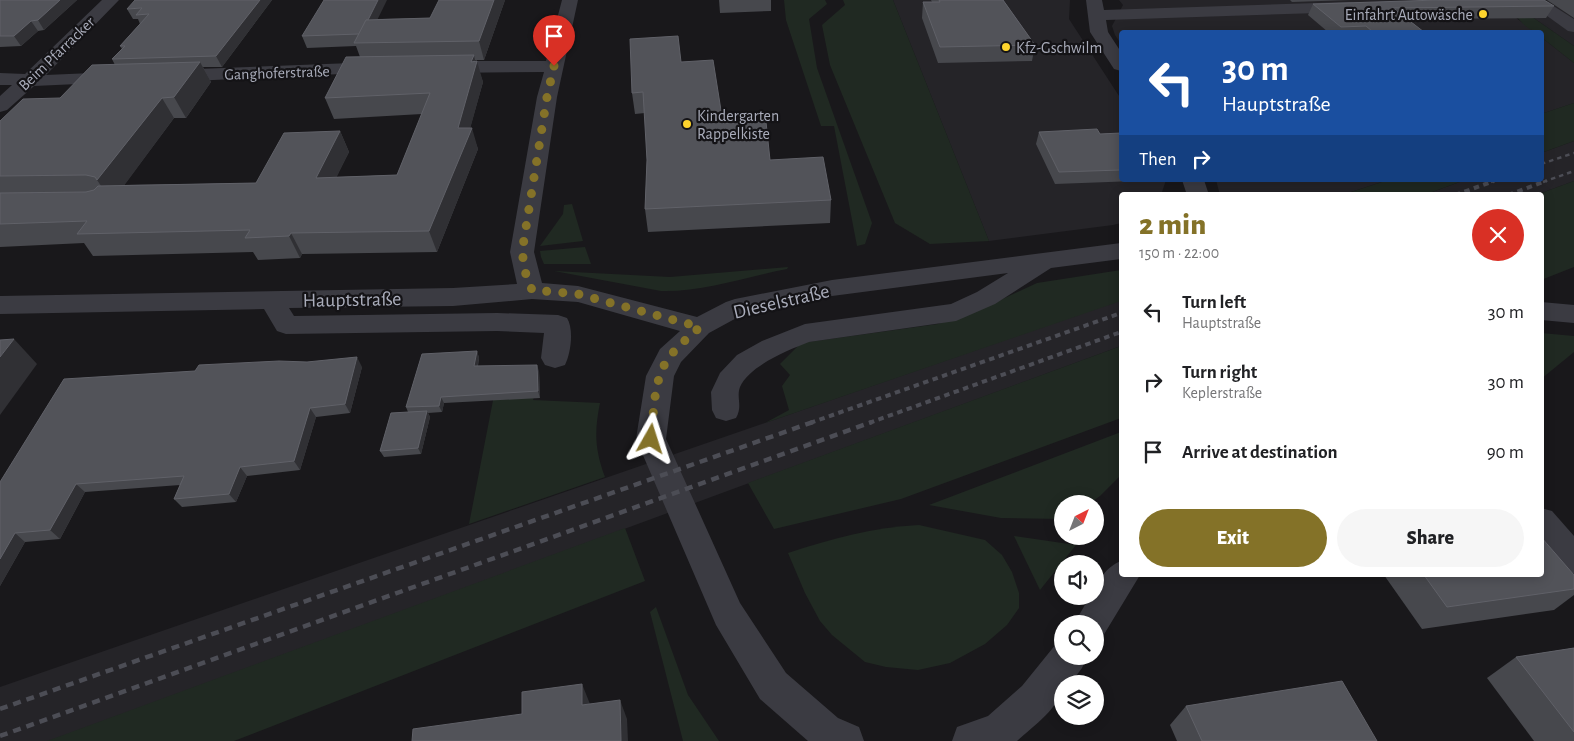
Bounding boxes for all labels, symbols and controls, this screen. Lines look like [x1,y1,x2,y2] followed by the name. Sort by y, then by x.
[1345,7,1473,23] place label: Einfahrt Autowäsche
[1477,8,1489,20] marker: Einfahrt Autowäsche
[16,13,98,94] street label: Beim Pfarracker
[533,15,575,66] pin
[540,22,568,50] icon: arrive
[1016,40,1102,56] place label: Kfz-Gschwilm
[1000,41,1012,53] marker: Kfz-Gschwilm
[1139,50,1204,115] icon: left
[1222,52,1289,87] text: 30 m
[224,63,330,83] street label: Ganghoferstraße
[1222,93,1331,115] text: Hauptstraße
[697,108,779,142] place label: Kindergarten Rappelkiste
[681,118,693,130] marker: Kindergarten Rappelkiste
[1187,145,1215,173] icon: right
[1139,150,1177,169] text: Then
[1472,209,1524,261] button: close
[1139,210,1206,240] text: 2 min
[1139,245,1219,261] text: 150 m · 22:00
[731,281,831,323] street label: Dieselstraße
[302,289,402,311] street label: Hauptstraße
[1182,293,1246,312] text: Turn left
[1139,298,1167,326] icon: left
[1488,303,1524,322] text: 30 m
[1182,315,1261,331] text: Hauptstraße
[1182,363,1257,382] text: Turn right
[1139,368,1167,396] icon: right
[1488,373,1524,392] text: 30 m
[1182,385,1262,401] text: Keplerstraße
[624,412,676,464] position arrow
[1139,438,1167,466] icon: arrive
[1182,443,1338,462] text: Arrive at destination
[1487,443,1524,462] text: 90 m
[1054,495,1104,545] north arrow
[1054,495,1104,725] map controls
[1139,509,1327,567] button: Exit
[1337,509,1524,567] button: Share
[1054,555,1104,605] button: sound
[1054,615,1104,665] button: search
[1054,675,1104,725] button: layers

